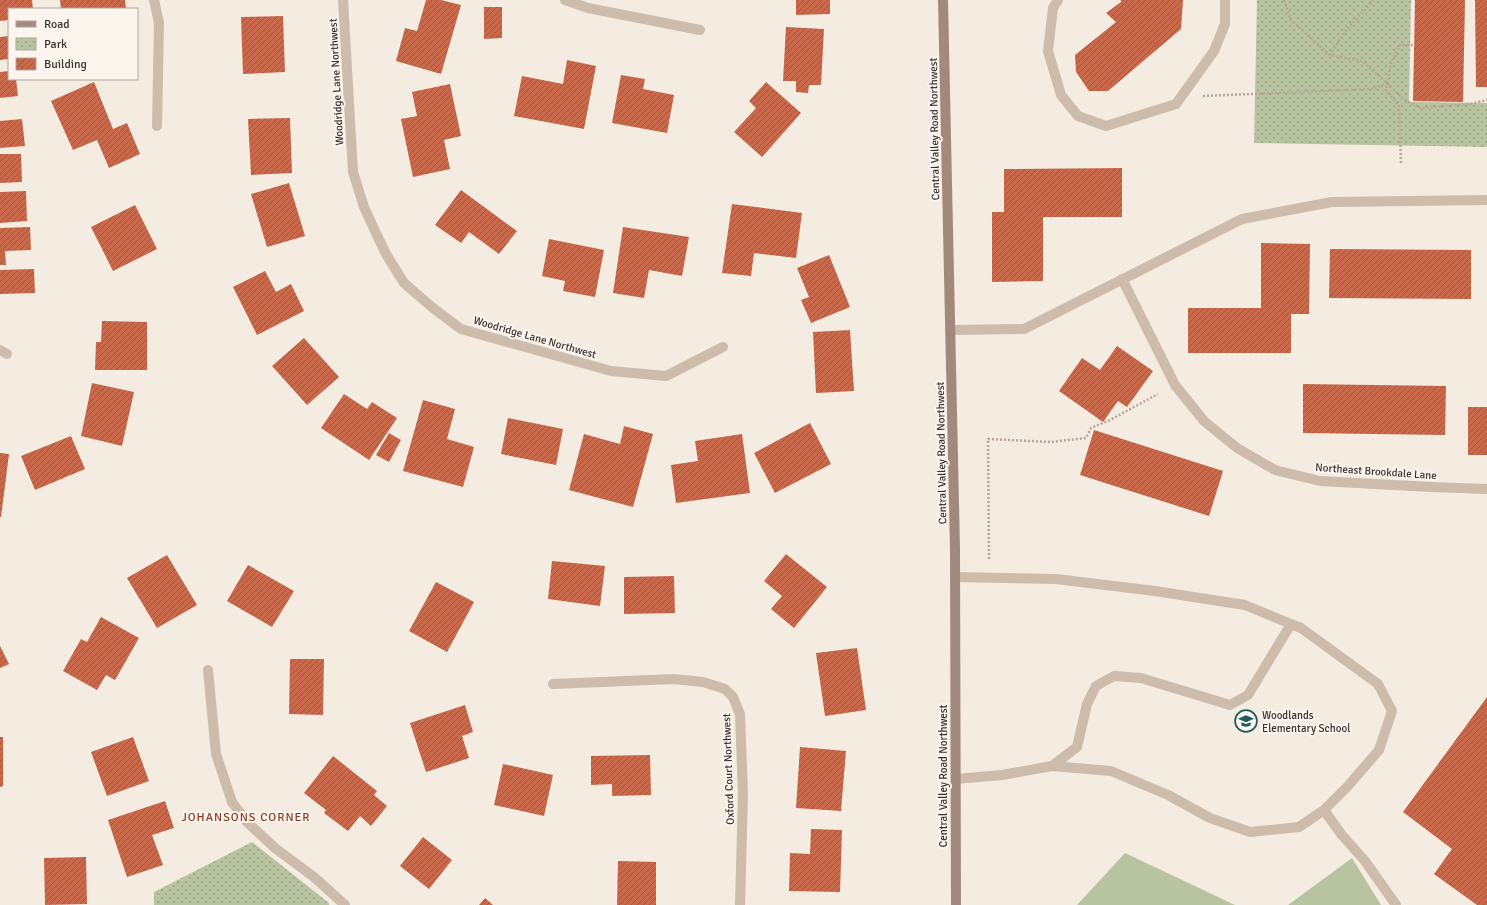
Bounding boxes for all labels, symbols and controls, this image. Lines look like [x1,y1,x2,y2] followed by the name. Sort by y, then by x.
[8,8,138,80] legend
[44,17,70,32] text: Road
[327,18,346,146] street label: Woodridge Lane Northwest
[44,37,67,52] text: Park
[44,57,87,72] text: Building
[927,57,942,201] street label: Central Valley Road Northwest
[472,314,598,361] street label: Woodridge Lane Northwest
[934,381,949,525] street label: Central Valley Road Northwest
[1315,461,1437,482] street label: Northeast Brookdale Lane
[937,704,950,847] street label: Central Valley Road Northwest
[1233,708,1259,734] school or university icon: Woodlands Elementary School
[1262,709,1350,735] place label: Woodlands Elementary School
[720,713,737,825] street label: Oxford Court Northwest
[181,810,311,825] district label: JOHANSONS CORNER

